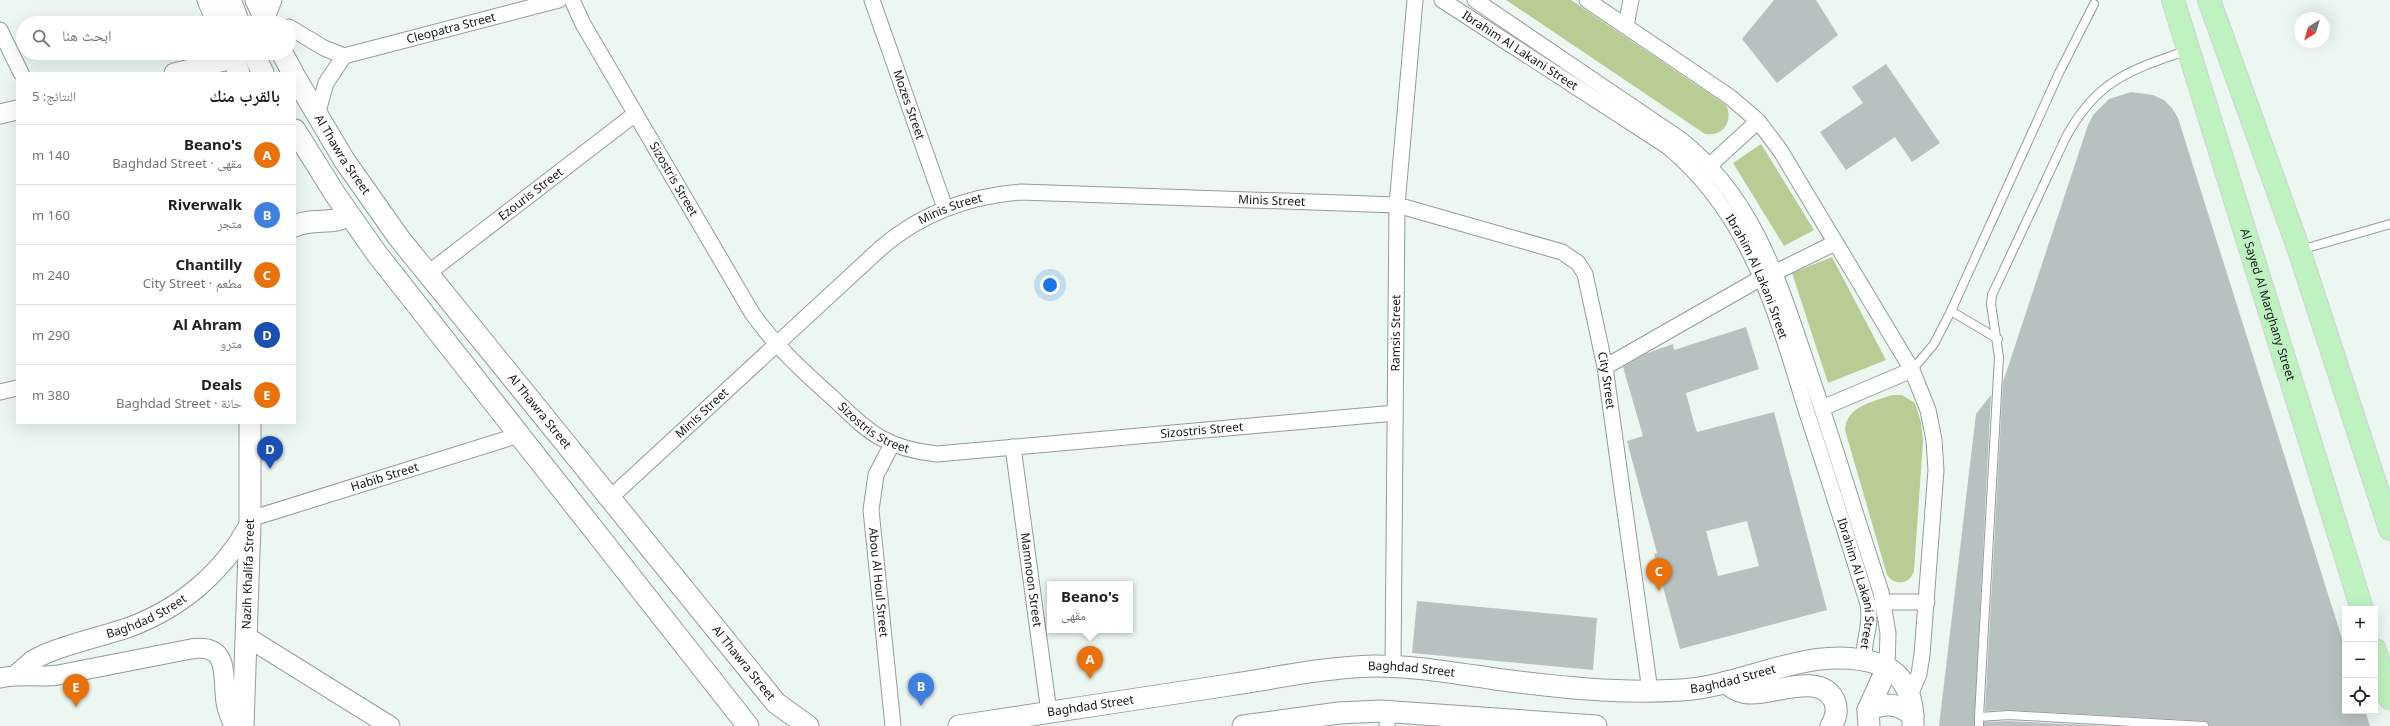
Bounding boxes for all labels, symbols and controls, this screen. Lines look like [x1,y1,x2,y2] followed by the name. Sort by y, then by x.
[1459,6,1582,94] street label: Ibrahim Al Lakani Street
[405,8,498,47] street label: Cleopatra Street
[2294,12,2330,48] north arrow
[16,16,296,60] search box
[62,25,112,45] text: ابحث هنا
[30,27,52,49] icon: search
[889,67,930,142] street label: Mozes Street
[209,84,280,107] text: بالقرب منك
[32,87,76,105] text: النتائج: 5
[311,111,375,198] street label: Al Thawra Street
[184,134,242,154] text: Beano's
[646,139,703,220] street label: Sizostris Street
[32,146,70,164] text: 140 m
[263,146,272,164] text: A
[112,154,242,172] text: مقهى · Baghdad Street
[495,163,567,224] street label: Ezouris Street
[915,189,984,228] street label: Minis Street
[1238,191,1306,210] street label: Minis Street
[168,194,242,214] text: Riverwalk
[32,206,70,224] text: 160 m
[263,206,271,224] text: B
[1722,211,1792,342] street label: Ibrahim Al Lakani Street
[217,214,242,232] text: متجر
[2236,226,2300,384] street label: Al Sayed Al Marghany Street
[175,254,242,274] text: Chantilly
[32,266,70,284] text: 240 m
[263,266,271,284] text: C
[143,274,242,292] text: مطعم · City Street
[1040,275,1060,295] your location
[1387,294,1404,371] street label: Ramsis Street
[173,314,242,334] text: Al Ahram
[32,326,70,344] text: 290 m
[262,326,272,344] text: D
[220,334,242,352] text: مترو
[1594,350,1620,411] street label: City Street
[504,370,576,453] street label: Al Thawra Street
[201,374,242,394] text: Deals
[671,383,732,442] street label: Minis Street
[32,386,70,404] text: 380 m
[263,386,271,404] text: E
[116,394,242,412] text: حانة · Baghdad Street
[834,398,912,457] street label: Sizostris Street
[1160,418,1245,442] street label: Sizostris Street
[257,436,283,469] pin: D
[348,458,421,495] street label: Habib Street
[1834,516,1878,651] street label: Ibrahim Al Lakani Street
[237,518,258,630] street label: Nazih Khalifa Street
[865,527,893,639] street label: Abou Al Houl Street
[1017,532,1046,629] street label: Mamnoon Street
[1646,558,1672,591] pin: C
[1047,581,1133,633] popup
[1061,586,1119,606] text: Beano's
[104,590,190,642] street label: Baghdad Street
[1061,606,1086,624] text: مقهى
[2342,606,2378,714] map controls
[2342,606,2378,642] button: +
[708,622,780,704] street label: Al Thawra Street
[2342,642,2378,678] button: −
[1077,646,1103,679] pin: A
[1368,657,1457,681] street label: Baghdad Street
[1689,660,1778,697] street label: Baghdad Street
[908,673,934,706] pin: B
[63,674,89,707] pin: E
[2342,678,2378,714] button: locate
[1046,691,1136,720] street label: Baghdad Street

